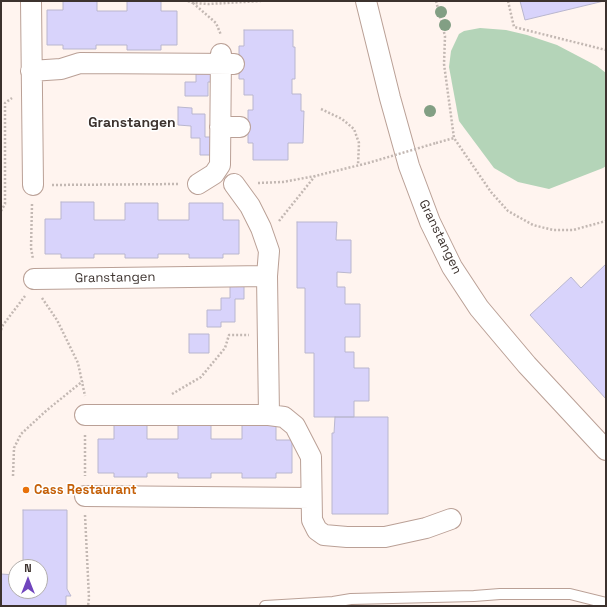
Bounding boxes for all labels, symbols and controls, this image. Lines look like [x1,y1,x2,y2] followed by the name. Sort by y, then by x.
[88,115,176,131] district label: Granstangen
[415,197,465,277] street label: Granstangen
[74,269,156,287] street label: Granstangen
[34,482,137,498] place label: Cass Restaurant
[21,485,31,495] marker: Cass Restaurant
[8,559,48,599] north arrow
[24,561,32,575] text: N

